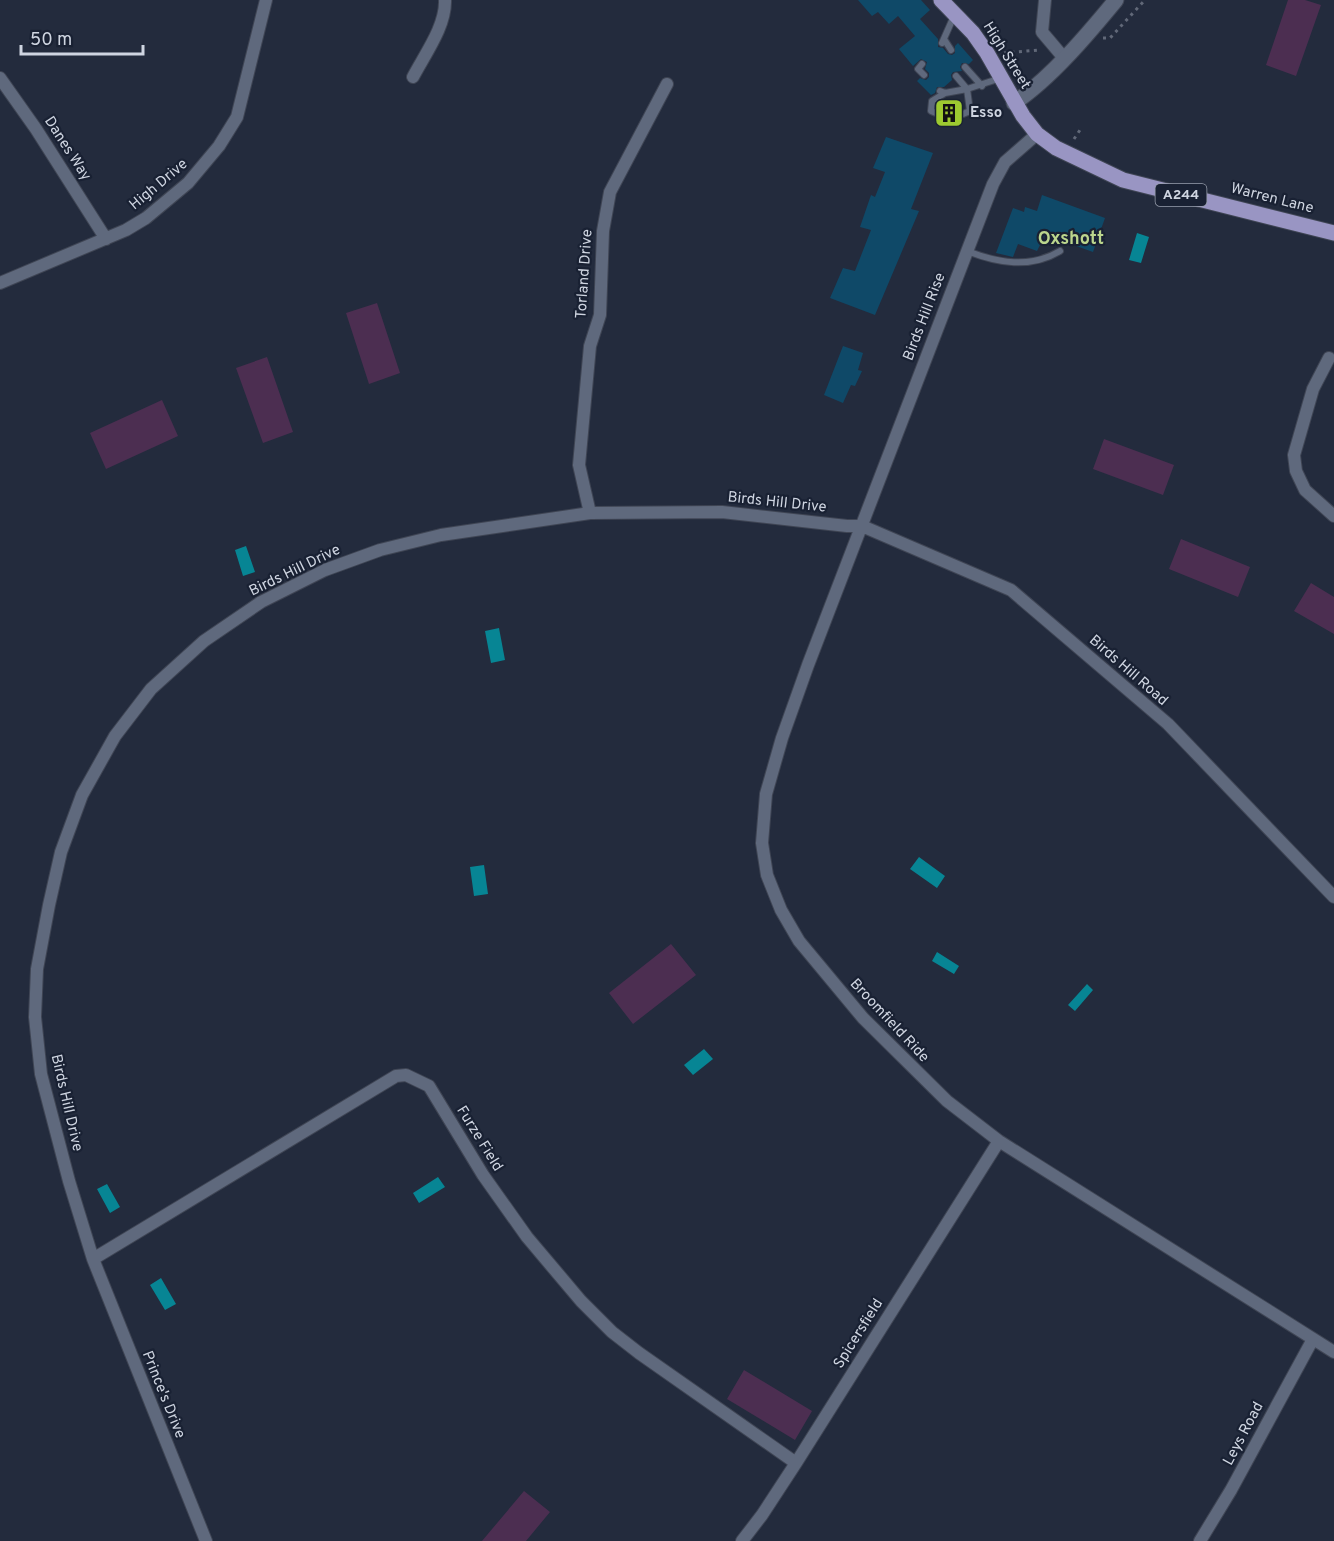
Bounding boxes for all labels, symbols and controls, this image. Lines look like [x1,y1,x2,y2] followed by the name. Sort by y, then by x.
[21,18,142,56] scale bar
[978,19,1034,93] street label: High Street
[30,29,72,52] text: 50 m
[933,97,965,129] building icon: Esso
[970,104,1002,123] place label: Esso
[39,113,95,185] street label: Danes Way
[126,155,192,215] street label: High Drive
[1228,180,1316,218] street label: Warren Lane
[1156,184,1206,206] road number: A244
[1038,228,1104,251] district label: Oxshott
[572,229,598,319] street label: Torland Drive
[900,270,950,364] street label: Birds Hill Rise
[727,488,827,518] street label: Birds Hill Drive
[246,541,344,601] street label: Birds Hill Drive
[1085,632,1171,710] street label: Birds Hill Road
[845,975,933,1067] street label: Broomfield Ride
[46,1052,86,1154] street label: Birds Hill Drive
[451,1103,507,1175] street label: Furze Field
[830,1295,888,1373] street label: Spicersfield
[137,1348,189,1442] street label: Prince's Drive
[1219,1399,1269,1469] street label: Leys Road

